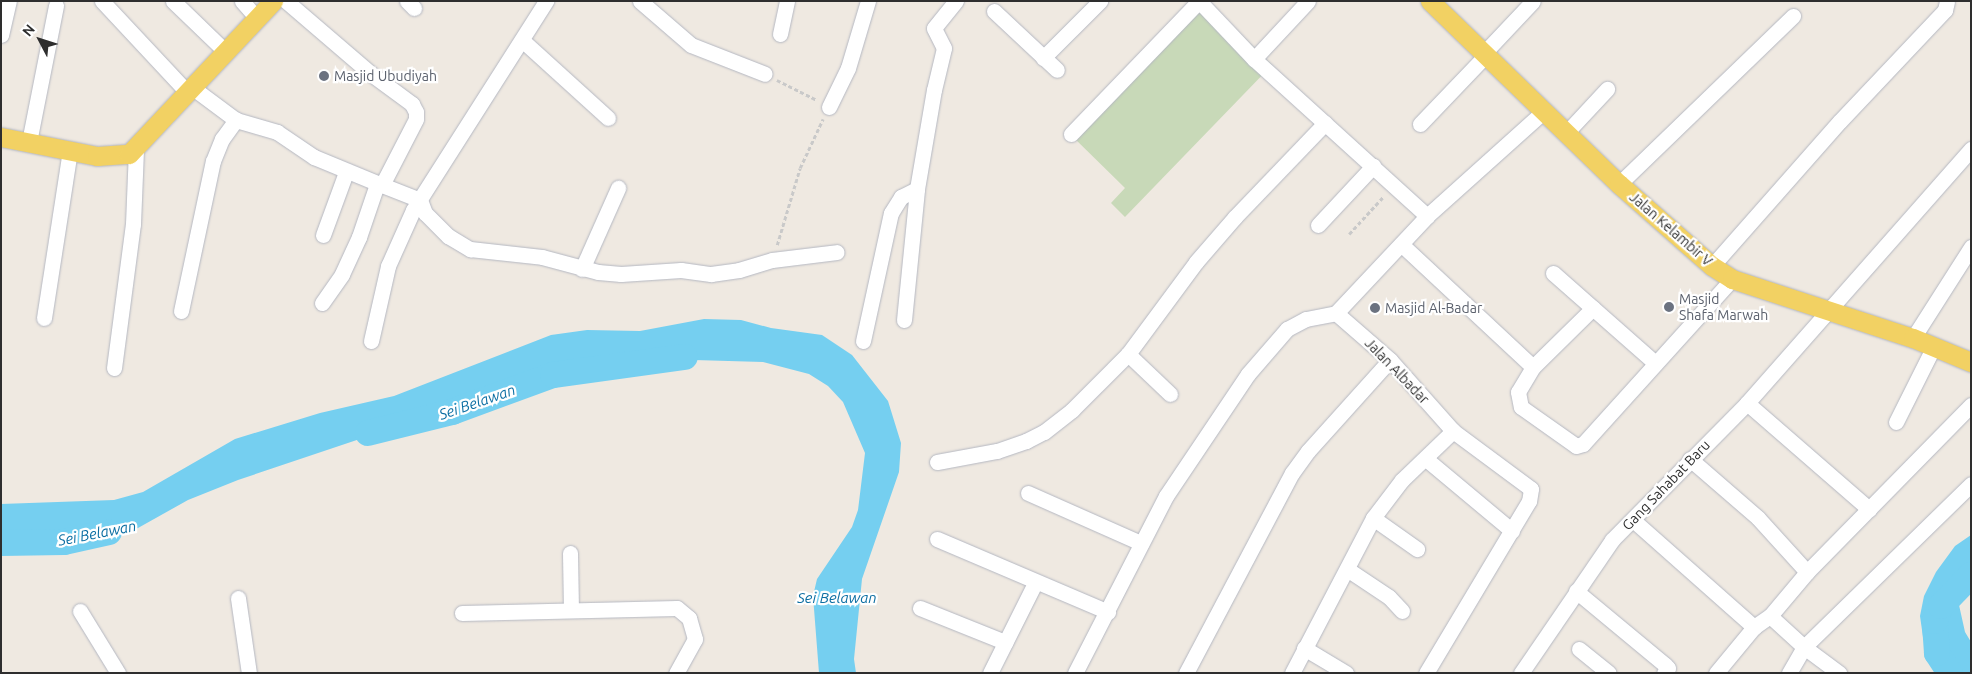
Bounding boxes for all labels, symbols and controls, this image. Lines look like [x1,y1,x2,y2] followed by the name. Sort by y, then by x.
[15,15,65,65] north arrow
[19,21,38,40] text: N
[334,68,437,84] place label: Masjid Ubudiyah
[318,70,330,82] marker: Masjid Ubudiyah
[1626,188,1716,270] street label: Jalan Kelambir V
[1679,291,1768,324] place label: Masjid Shafa Marwah
[1385,300,1482,316] place label: Masjid Al-Badar
[1663,301,1675,313] marker: Masjid Shafa Marwah
[1369,302,1381,314] marker: Masjid Al-Badar
[1361,335,1433,407] street label: Jalan Albadar
[436,381,518,423] water label: Sei Belawan
[1619,436,1713,534] street label: Gang Sahabat Baru
[56,517,138,549] water label: Sei Belawan
[797,589,877,607] water label: Sei Belawan

